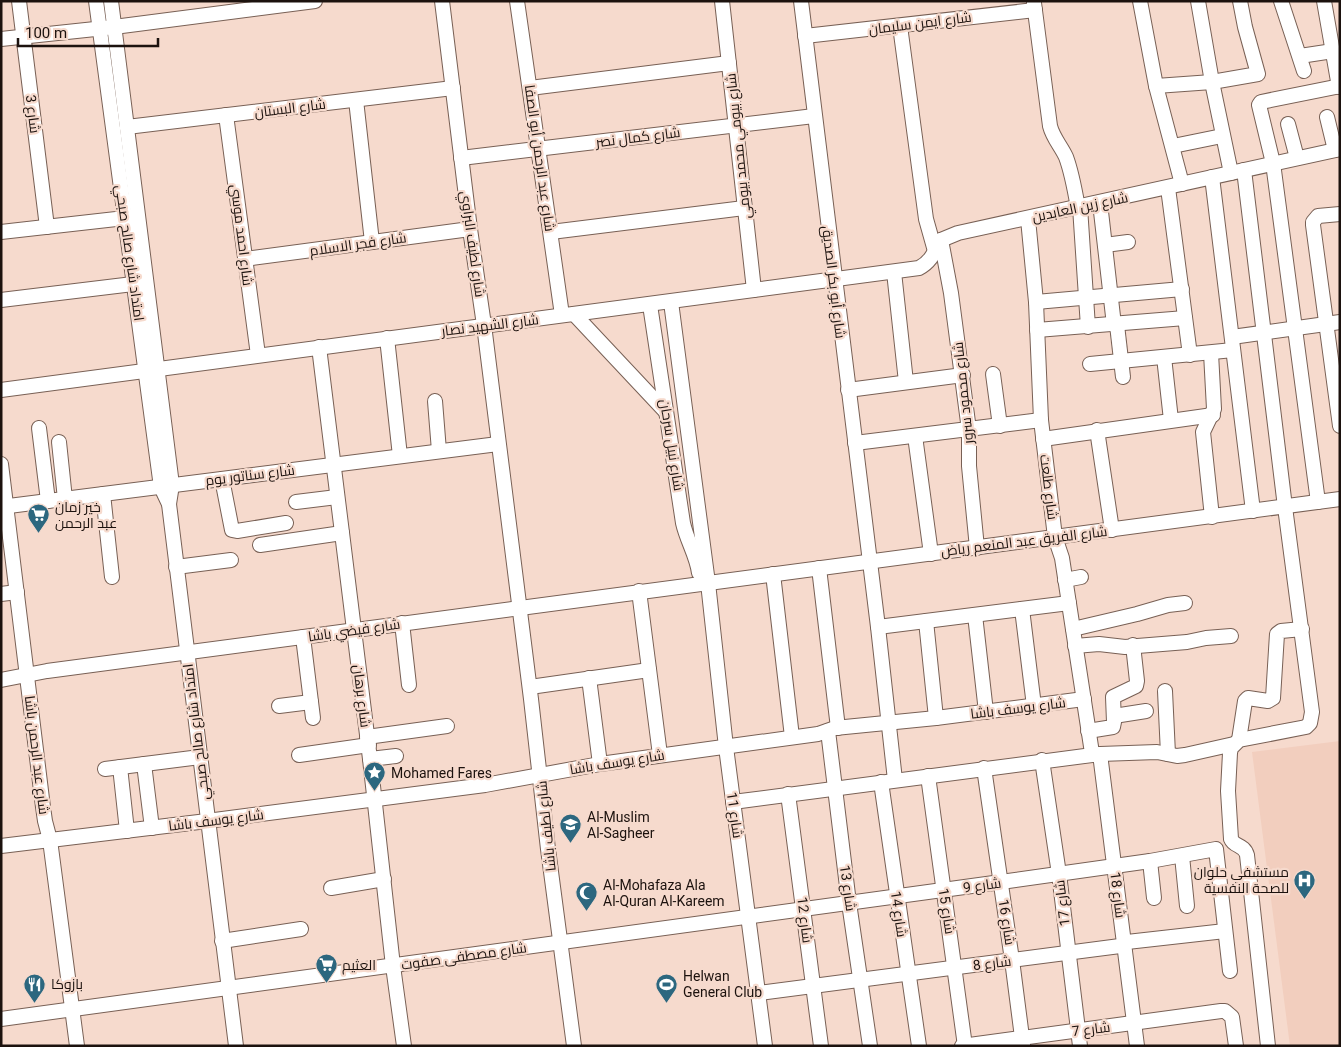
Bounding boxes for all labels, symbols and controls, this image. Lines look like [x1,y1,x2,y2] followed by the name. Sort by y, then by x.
[868,9,973,38] street label: شارع ايمن سليمان
[18,15,158,47] scale bar
[25,24,67,42] text: 100 m
[722,72,758,220] street label: شارع بيومي محمد بيومي
[521,83,559,233] street label: شارع عبد الرحمن أبو الصفا
[22,94,43,134] street label: شارع 3
[253,96,327,121] street label: شارع البستان
[594,124,681,151] street label: شارع كمال نصر
[225,183,256,287] street label: شارع احمد موسي
[109,184,147,323] street label: امتداد شارع صالح صبحي
[1031,189,1130,226] street label: شارع زين العابدين
[454,190,488,299] street label: شارع لطيف البراوي
[818,225,850,339] street label: شارع أبو بكر الصديق
[308,229,408,261] street label: شارع فجر الاسلام
[439,311,540,340] street label: شارع الشهيد نصار
[950,341,977,446] street label: شارع محمود سرور
[656,398,687,492] street label: شارع نبيل سرحان
[1036,453,1061,521] street label: شارع طلعت
[204,462,296,490] street label: شارع سناتور يوم
[55,499,117,531] place label: خير زمان عبد الرحمن
[27,503,51,534] supermarket icon: خير زمان عبد الرحمن
[940,523,1108,561] street label: شارع الفريق عبد المنعم رياض
[307,616,402,647] street label: شارع فيضي باشا
[180,663,216,801] street label: امتداد شارع صالح صبحي
[349,664,374,728] street label: شارع برهان
[969,694,1067,723] street label: شارع يوسف باشا
[21,695,52,816] street label: شارع عبد الرحمن باشا
[568,747,666,778] street label: شارع يوسف باشا
[363,761,387,792] place icon: Mohamed Fares
[391,765,492,781] place label: Mohamed Fares
[533,780,560,872] street label: شارع لطيف باشا
[723,791,746,839] street label: شارع 11
[167,806,265,835] street label: شارع يوسف باشا
[587,809,655,841] place label: Al-Muslim Al-Sagheer
[559,813,583,844] school or university icon: Al-Muslim Al-Sagheer
[836,864,859,912] street label: شارع 13
[1194,864,1289,896] place label: مستشفي حلوان للصحة النفسية
[1293,868,1317,899] hospital icon: مستشفي حلوان للصحة النفسية
[1106,871,1129,919] street label: شارع 18
[962,874,1002,897] street label: شارع 9
[603,877,725,909] place label: Al-Mohafaza Ala Al-Quran Al-Kareem
[1051,879,1074,927] street label: شارع 17
[575,881,599,912] mosque icon: Al-Mohafaza Ala Al-Quran Al-Kareem
[934,887,959,935] street label: شارع 15
[887,890,910,938] street label: شارع 14
[793,896,816,944] street label: شارع 12
[994,898,1019,946] street label: شارع 16
[400,939,528,974] street label: شارع مصطفى صفوت
[314,953,338,984] supermarket icon: العثيم
[972,953,1012,974] street label: شارع 8
[342,957,376,975] place label: العثيم
[683,968,762,1000] place label: Helwan General Club
[23,972,47,1003] restaurant icon: بازوكا
[655,972,679,1003] sports icon: Helwan General Club
[51,976,83,992] place label: بازوكا
[1071,1019,1111,1040] street label: شارع 7

